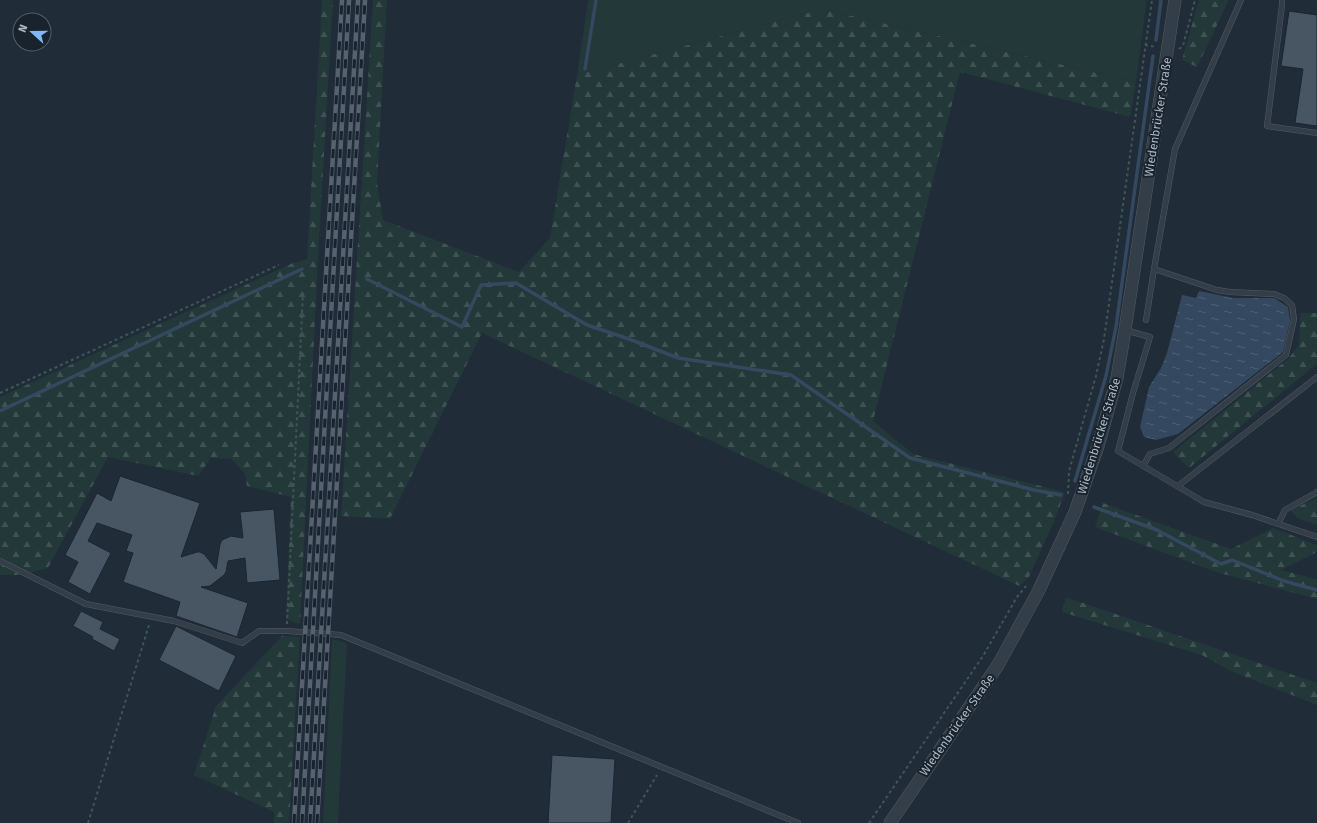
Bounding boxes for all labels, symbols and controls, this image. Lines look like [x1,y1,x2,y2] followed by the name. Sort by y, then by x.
[12,12,52,52] north arrow
[16,23,31,34] text: N
[1142,56,1174,178] street label: Wiedenbrücker Straße
[1075,376,1123,496] street label: Wiedenbrücker Straße
[917,672,997,778] street label: Wiedenbrücker Straße

